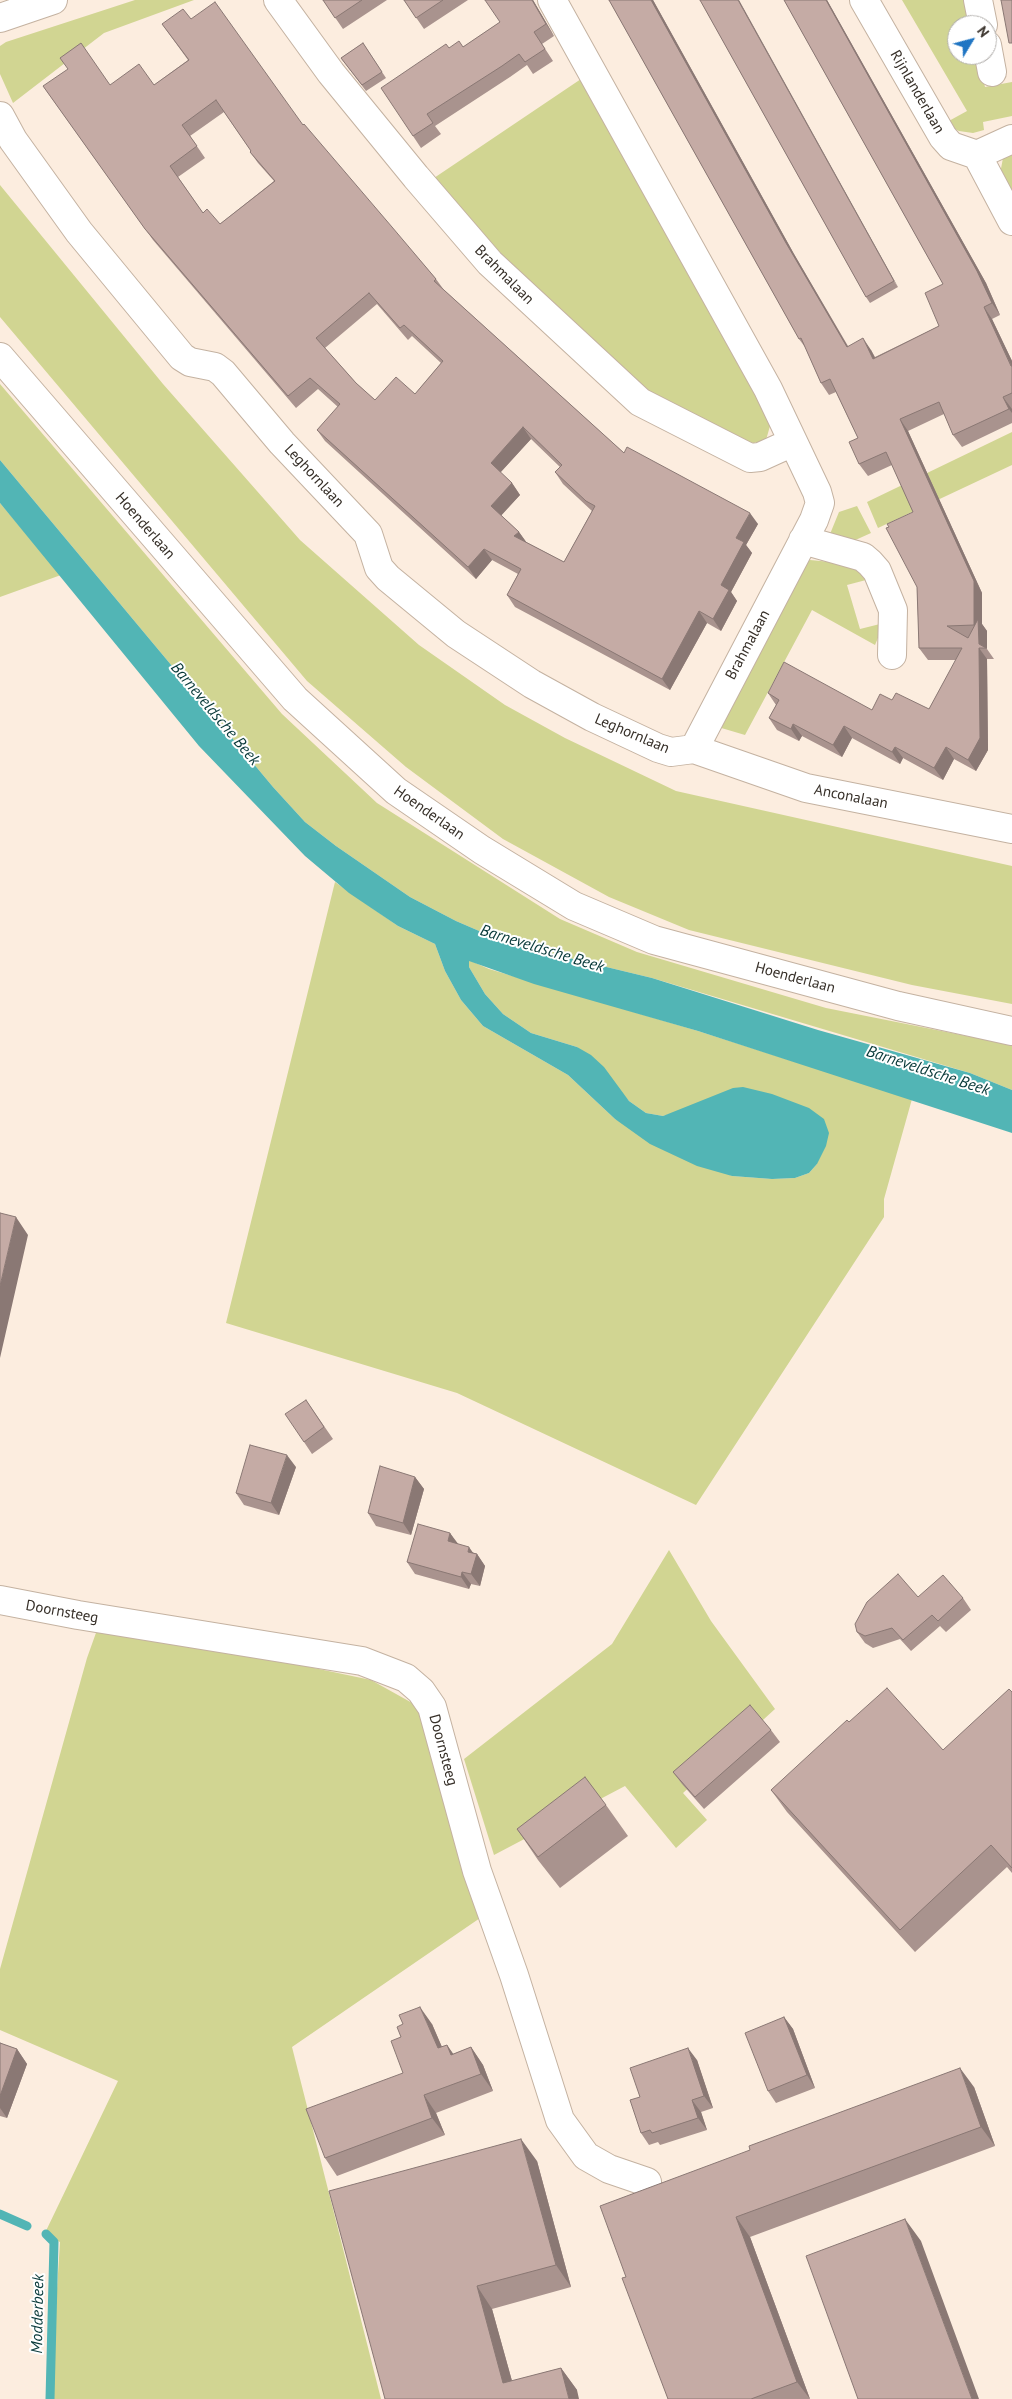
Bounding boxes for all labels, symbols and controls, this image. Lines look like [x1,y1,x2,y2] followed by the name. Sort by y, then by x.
[947,15,997,65] north arrow
[973,22,993,41] text: N
[886,47,948,137] street label: Rijnlanderlaan
[471,242,537,308] street label: Brahmalaan
[280,441,348,511] street label: Leghornlaan
[111,489,179,563] street label: Hoenderlaan
[722,607,774,683] street label: Brahmalaan
[166,659,264,769] water label: Barneveldsche Beek
[592,710,672,758] street label: Leghornlaan
[813,781,889,813] street label: Anconalaan
[390,782,468,844] street label: Hoenderlaan
[478,921,606,977] water label: Barneveldsche Beek
[753,959,837,997] street label: Hoenderlaan
[864,1042,992,1100] water label: Barneveldsche Beek
[24,1597,100,1627] street label: Doornsteeg
[425,1712,461,1788] street label: Doornsteeg
[28,2274,48,2354] water label: Modderbeek

